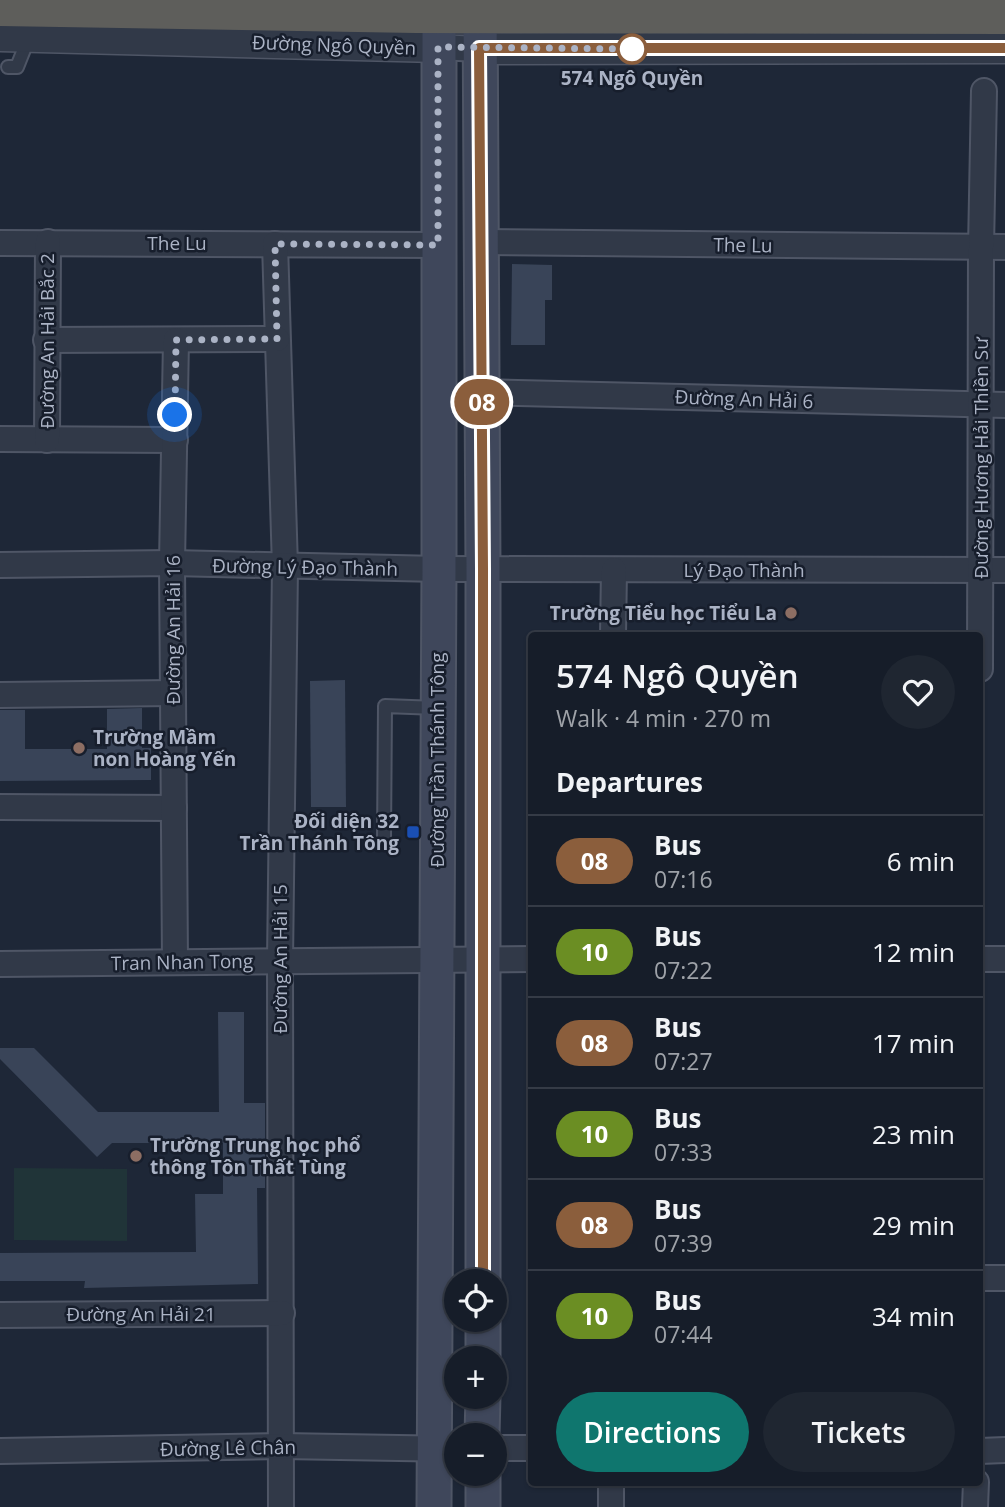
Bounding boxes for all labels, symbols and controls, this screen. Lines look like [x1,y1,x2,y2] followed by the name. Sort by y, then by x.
[252,29,416,61] street label: Đường Ngô Quyền
[617,34,647,64] marker: 574 Ngô Quyền
[561,65,703,91] place label: 574 Ngô Quyền
[147,230,207,256] street label: The Lu
[713,231,773,259] street label: The Lu
[34,253,60,429] street label: Đường An Hải Bắc 2
[968,336,994,579] street label: Đường Hương Hải Thiền Sư
[450,379,514,425] line badge: 08
[674,384,814,414] street label: Đường An Hải 6
[468,385,496,418] text: 08
[157,397,192,432] your location
[212,552,398,582] street label: Đường Lý Đạo Thành
[160,555,186,705] street label: Đường An Hải 16
[683,557,805,583] street label: Lý Đạo Thành
[550,600,777,626] place label: Trường Tiểu học Tiểu La
[783,605,799,621] marker: Trường Tiểu học Tiểu La
[424,652,450,868] street label: Đường Trần Thánh Tông
[556,653,799,698] text: 574 Ngô Quyền
[881,655,955,729] button: heart
[556,702,771,734] text: Walk · 4 min · 270 m
[93,724,236,772] place label: Trường Mầm non Hoàng Yến
[71,740,87,756] marker: Trường Mầm non Hoàng Yến
[556,764,703,800] text: Departures
[240,808,399,856] place label: Đối diện 32 Trần Thánh Tông
[405,824,421,840] marker: Đối diện 32 Trần Thánh Tông
[654,827,701,863] text: Bus
[887,843,955,879] text: 6 min
[581,844,608,877] text: 08
[654,863,713,895] text: 07:16
[267,884,293,1034] street label: Đường An Hải 15
[654,918,701,954] text: Bus
[872,934,955,970] text: 12 min
[581,935,608,968] text: 10
[111,948,253,976] street label: Tran Nhan Tong
[654,954,713,986] text: 07:22
[654,1009,701,1045] text: Bus
[872,1025,955,1061] text: 17 min
[581,1026,608,1059] text: 08
[654,1045,713,1077] text: 07:27
[654,1100,701,1136] text: Bus
[872,1116,955,1152] text: 23 min
[581,1117,608,1150] text: 10
[150,1132,361,1180] place label: Trường Trung học phổ thông Tôn Thất Tùng
[654,1136,713,1168] text: 07:33
[128,1148,144,1164] marker: Trường Trung học phổ thông Tôn Thất Tùng
[654,1191,701,1227] text: Bus
[872,1207,955,1243] text: 29 min
[581,1208,608,1241] text: 08
[654,1227,713,1259] text: 07:39
[444,1269,507,1486] map controls
[444,1269,507,1332] button: locate
[654,1282,701,1318] text: Bus
[872,1298,955,1334] text: 34 min
[581,1299,608,1332] text: 10
[66,1301,216,1327] street label: Đường An Hải 21
[654,1318,713,1350] text: 07:44
[444,1346,507,1409] button: +
[556,1392,749,1472] button: Directions
[763,1392,955,1472] button: Tickets
[444,1423,507,1486] button: −
[160,1434,296,1462] street label: Đường Lê Chân

